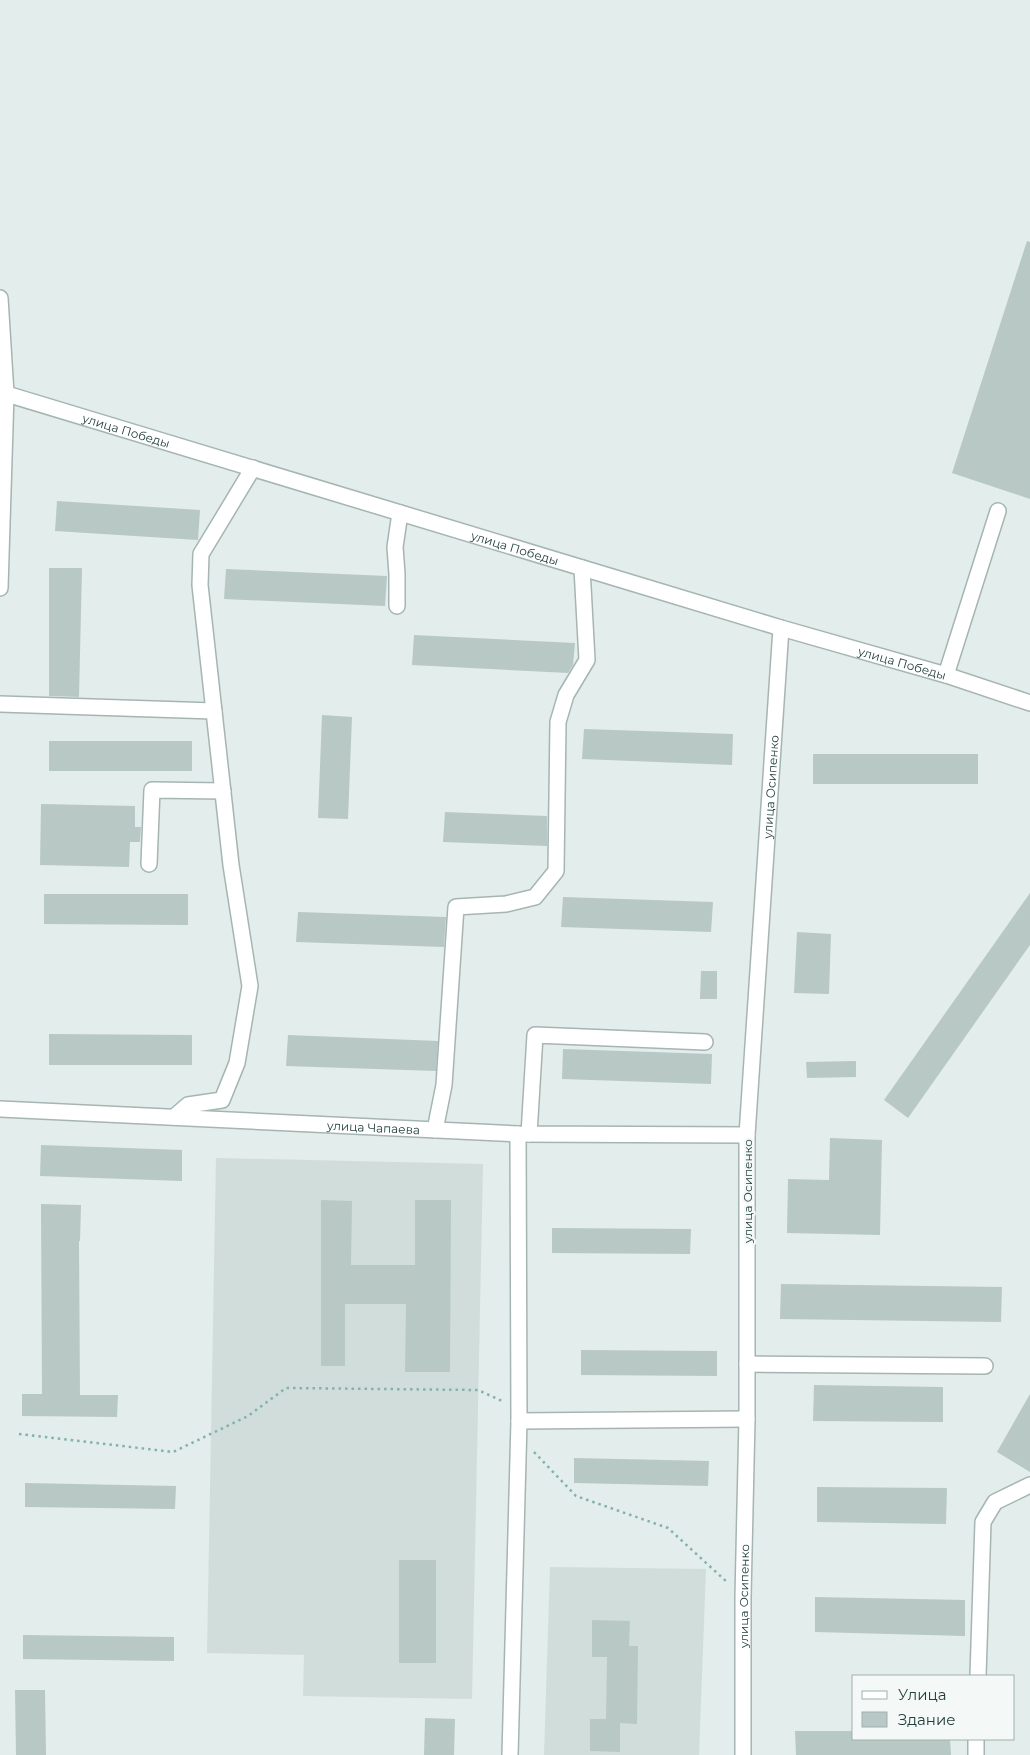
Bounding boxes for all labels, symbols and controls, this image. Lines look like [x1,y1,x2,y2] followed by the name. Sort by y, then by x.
[80,410,172,450] street label: улица Победы
[468,527,561,568] street label: улица Победы
[856,643,948,682] street label: улица Победы
[759,734,781,840] street label: улица Осипенко
[326,1117,420,1137] street label: улица Чапаева
[740,1139,755,1244] street label: улица Осипенко
[735,1544,752,1649] street label: улица Осипенко
[852,1675,1015,1740] legend
[898,1685,946,1704] text: Улица
[898,1710,956,1729] text: Здание

